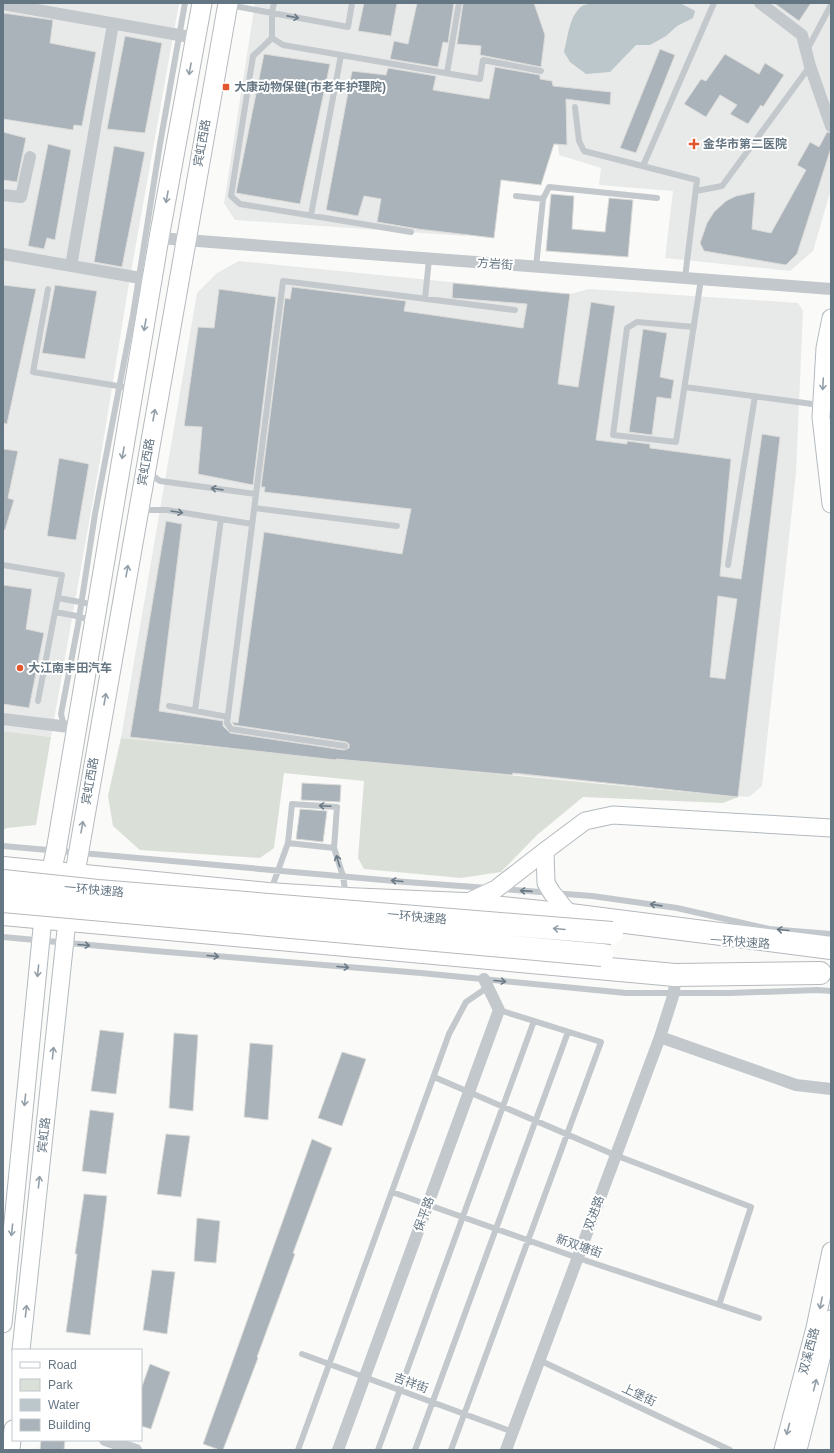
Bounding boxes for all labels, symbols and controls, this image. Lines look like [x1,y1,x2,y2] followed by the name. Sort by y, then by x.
[286,13,299,21] one-way arrow
[186,62,194,75] one-way arrow
[234,80,386,94] place label: 大康动物保健(市老年护理院)
[221,82,231,92] marker: 大康动物保健(市老年护理院)
[191,118,213,168] street label: 宾虹西路
[703,137,787,151] place label: 金华市第二医院
[688,138,700,150] marker: 金华市第二医院
[163,190,171,203] one-way arrow
[477,256,513,272] street label: 方岩街
[141,318,149,331] one-way arrow
[819,377,827,390] one-way arrow
[151,409,159,422] one-way arrow
[135,437,157,487] street label: 宾虹西路
[119,446,127,459] one-way arrow
[211,485,224,493] one-way arrow
[170,508,183,516] one-way arrow
[123,565,131,578] one-way arrow
[28,661,112,675] place label: 大江南丰田汽车
[15,663,25,673] marker: 大江南丰田汽车
[101,693,109,706] one-way arrow
[79,756,101,806] street label: 宾虹西路
[319,802,332,810] one-way arrow
[79,821,87,834] one-way arrow
[334,855,341,868] one-way arrow
[391,878,404,885] one-way arrow
[63,880,125,900] street label: 一环快速路
[520,887,533,894] one-way arrow
[650,901,663,909] one-way arrow
[386,907,448,927] street label: 一环快速路
[553,925,566,932] one-way arrow
[777,926,790,934] one-way arrow
[710,933,770,951] street label: 一环快速路
[77,941,90,949] one-way arrow
[206,953,219,960] one-way arrow
[336,963,349,970] one-way arrow
[34,964,41,977] one-way arrow
[493,977,506,984] one-way arrow
[49,1047,57,1060] one-way arrow
[21,1093,28,1106] one-way arrow
[35,1116,53,1154] street label: 宾虹路
[36,1176,43,1189] one-way arrow
[581,1194,607,1232] street label: 双进路
[411,1195,437,1233] street label: 保平路
[8,1223,16,1236] one-way arrow
[554,1232,604,1260] street label: 新双塘街
[816,1296,824,1309] one-way arrow
[22,1305,29,1318] one-way arrow
[796,1326,822,1376] street label: 双溪西路
[12,1349,142,1441] legend
[48,1358,77,1372] text: Road
[392,1370,430,1396] street label: 吉祥街
[48,1378,74,1392] text: Park
[812,1379,819,1392] one-way arrow
[620,1381,658,1409] street label: 上堡街
[48,1398,80,1412] text: Water
[48,1418,91,1432] text: Building
[784,1422,791,1435] one-way arrow

